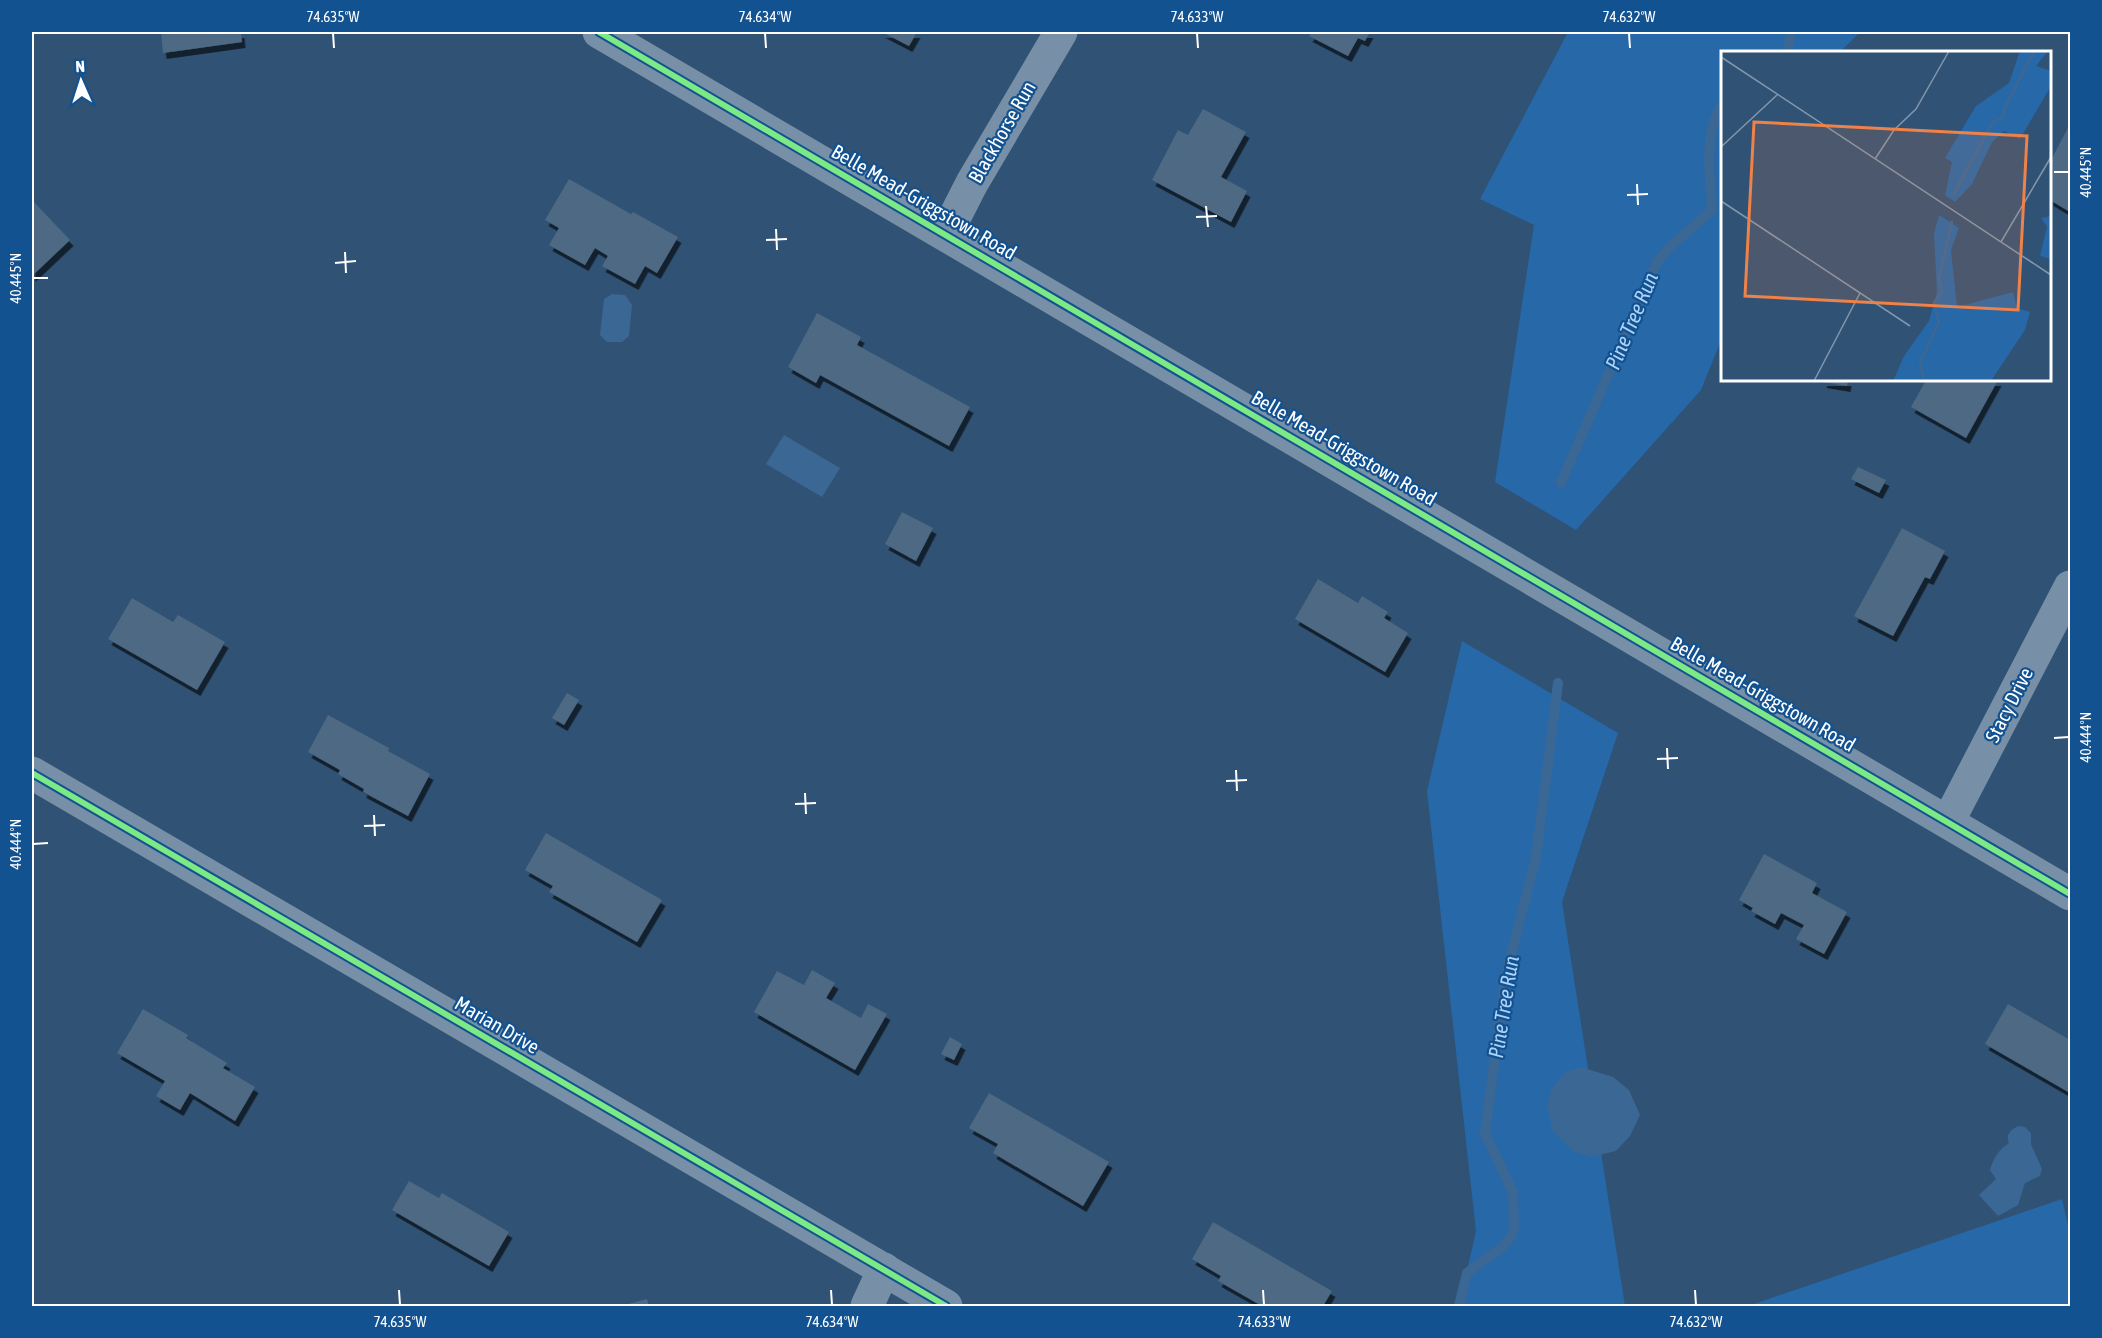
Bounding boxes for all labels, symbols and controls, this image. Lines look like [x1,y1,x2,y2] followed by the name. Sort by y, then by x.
[307,8,360,25] text: 74.635°W
[739,8,792,25] text: 74.634°W
[1171,8,1224,25] text: 74.633°W
[1603,8,1656,25] text: 74.632°W
[51,51,111,111] north arrow
[1721,51,2051,381] inset map
[75,57,85,75] text: N
[963,77,1040,187] street label: Blackhorse Run
[828,139,1021,264] street label: Belle Mead-Griggstown Road
[2077,147,2094,197] text: 40.445°N
[7,253,24,303] text: 40.445°N
[1600,268,1662,373] water label: Pine Tree Run
[1248,385,1441,510] street label: Belle Mead-Griggstown Road
[1667,631,1860,756] street label: Belle Mead-Griggstown Road
[1980,664,2037,746] street label: Stacy Drive
[2077,712,2094,762] text: 40.444°N
[7,819,24,869] text: 40.444°N
[1483,954,1523,1060] water label: Pine Tree Run
[451,991,544,1058] street label: Marian Drive
[374,1313,427,1330] text: 74.635°W
[806,1313,859,1330] text: 74.634°W
[1238,1313,1291,1330] text: 74.633°W
[1670,1313,1723,1330] text: 74.632°W

